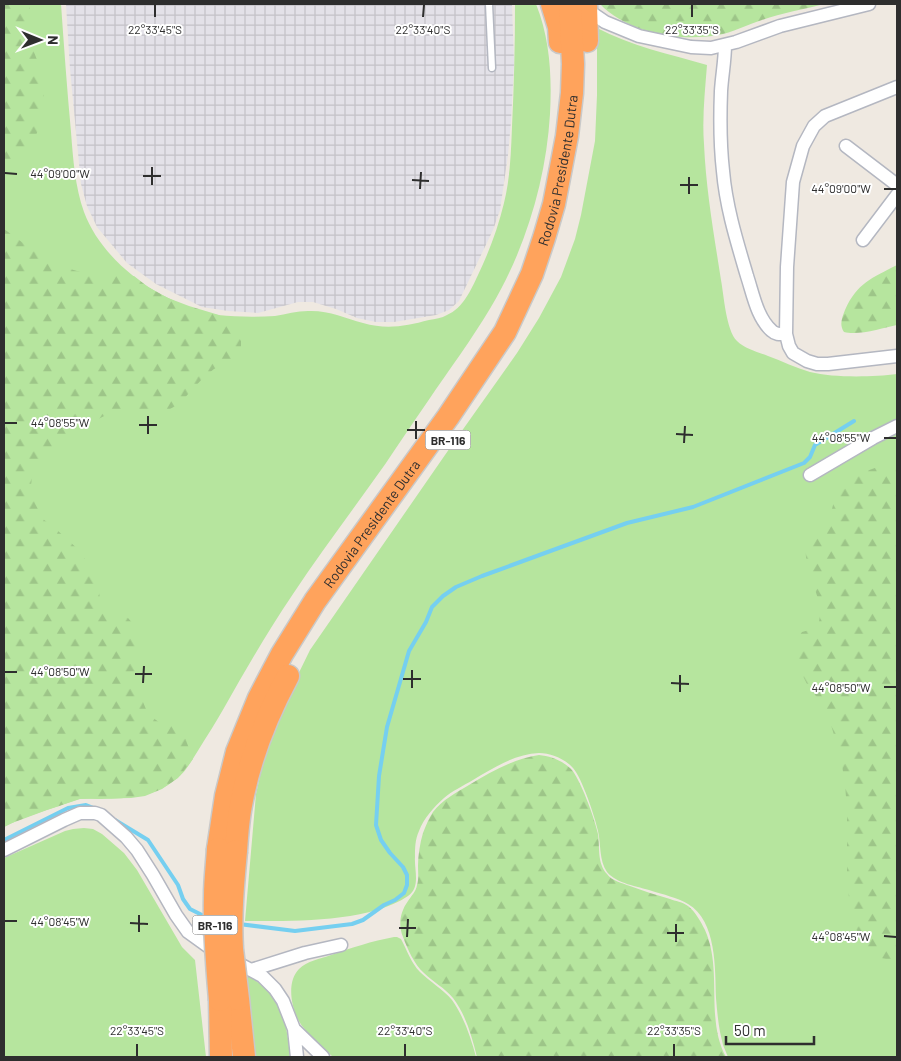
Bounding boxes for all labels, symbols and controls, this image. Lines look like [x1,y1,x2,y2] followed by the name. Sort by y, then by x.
[15,15,65,65] north arrow
[128,22,182,36] text: 22°33'45"S
[396,22,450,36] text: 22°33'40"S
[665,22,719,36] text: 22°33'35"S
[45,35,62,45] text: N
[534,94,580,248] street label: Rodovia Presidente Dutra
[30,166,90,180] text: 44°09'00"W
[811,181,871,195] text: 44°09'00"W
[31,415,90,429] text: 44°08'55"W
[426,430,470,450] road number: BR-116
[812,430,871,444] text: 44°08'55"W
[319,456,423,591] street label: Rodovia Presidente Dutra
[30,664,90,678] text: 44°08'50"W
[811,680,871,694] text: 44°08'50"W
[31,914,90,928] text: 44°08'45"W
[192,916,238,934] road number: BR-116
[812,929,871,943] text: 44°08'45"W
[726,1014,814,1046] scale bar
[734,1021,766,1039] text: 50 m
[110,1023,164,1037] text: 22°33'45"S
[378,1023,432,1037] text: 22°33'40"S
[647,1023,701,1037] text: 22°33'35"S

